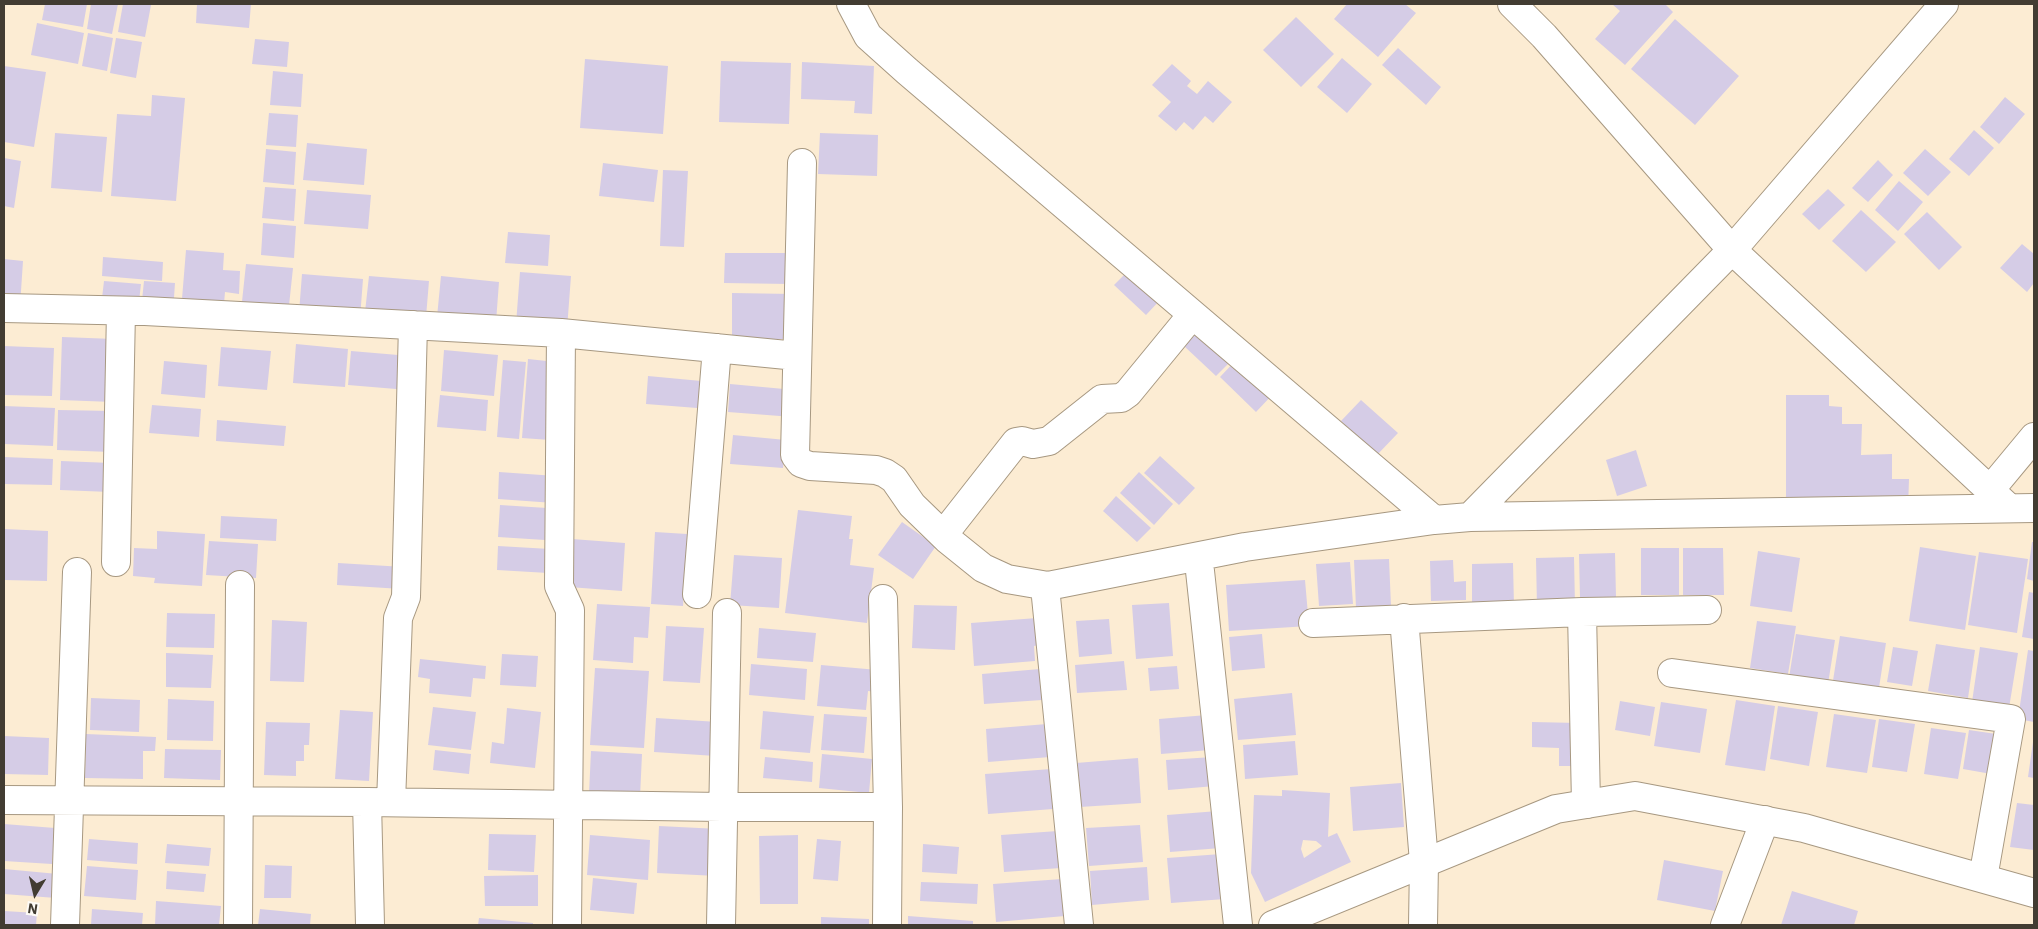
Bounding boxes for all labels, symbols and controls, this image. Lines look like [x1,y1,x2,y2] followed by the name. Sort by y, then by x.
[10,869,60,919] north arrow
[26,899,39,918] text: N

